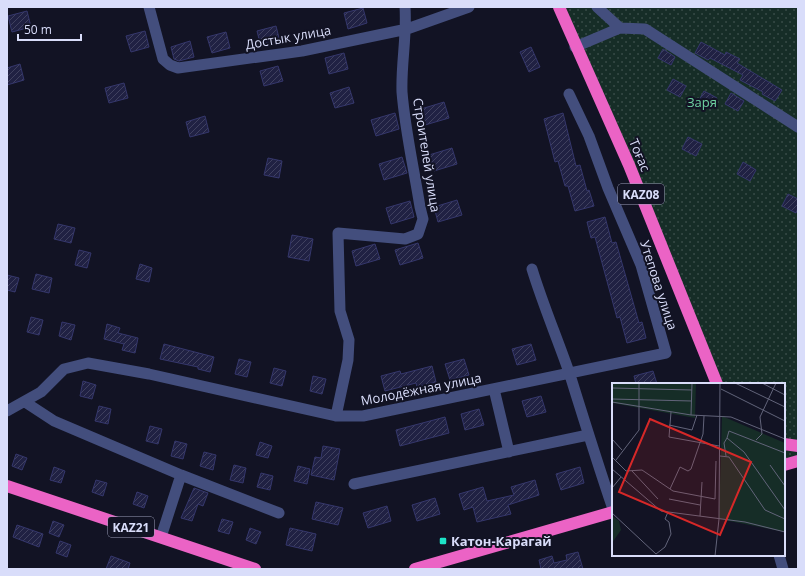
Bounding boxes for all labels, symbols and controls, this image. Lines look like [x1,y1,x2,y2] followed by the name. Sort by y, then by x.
[18,16,81,42] scale bar
[24,21,52,38] text: 50 m
[244,21,332,53] street label: Достык улица
[687,93,717,111] park label: Заря
[409,96,445,214] street label: Строителей улица
[625,136,655,174] street label: Тоғас
[618,184,664,204] road number: KAZ08
[636,238,682,332] street label: Утепова улица
[359,368,483,410] street label: Молодёжная улица
[612,383,785,556] inset map
[108,517,154,537] road number: KAZ21
[451,532,552,550] place label: Катон-Карагай
[438,536,448,546] marker: Катон-Карагай

